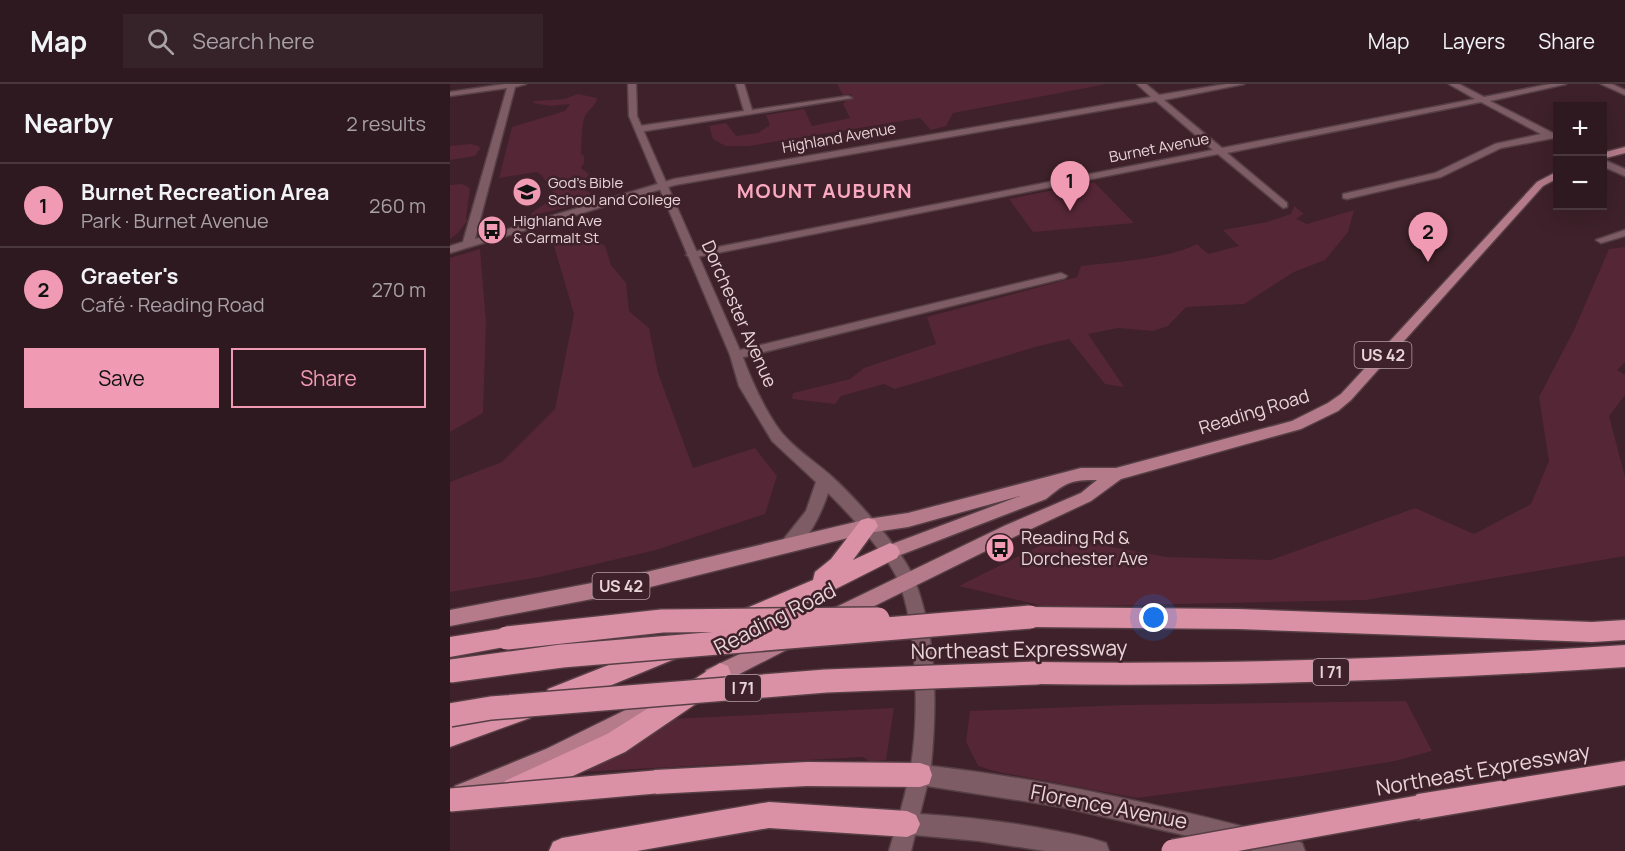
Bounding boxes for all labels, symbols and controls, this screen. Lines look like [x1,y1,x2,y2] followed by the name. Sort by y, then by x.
[123,14,543,68] search box
[30,22,87,60] text: Map
[144,25,177,58] icon: search
[192,26,315,56] text: Search here
[1368,27,1409,55] text: Map
[1442,27,1505,55] text: Layers
[1538,27,1595,55] text: Share
[1553,102,1607,210] map controls
[1553,102,1607,156] button: +
[24,105,113,141] text: Nearby
[346,110,426,137] text: 2 results
[780,117,898,158] street label: Highland Avenue
[1107,127,1211,167] street label: Burnet Avenue
[1553,156,1607,210] button: −
[1050,162,1090,211] pin: 1
[548,172,681,210] place label: God's Bible School and College
[511,176,543,208] school or university icon: God's Bible School and College
[81,177,329,207] text: Burnet Recreation Area
[737,177,913,204] district label: MOUNT AUBURN
[39,192,48,219] text: 1
[369,192,426,219] text: 260 m
[81,207,269,234] text: Park · Burnet Avenue
[513,210,602,248] place label: Highland Ave & Carmalt St
[1408,212,1448,262] pin: 2
[476,214,508,246] bus stop icon: Highland Ave & Carmalt St
[697,236,783,391] street label: Dorchester Avenue
[81,261,178,291] text: Graeter's
[38,276,49,303] text: 2
[371,276,426,303] text: 270 m
[81,291,265,318] text: Café · Reading Road
[1354,342,1412,368] road number: US 42
[24,348,219,408] button: Save
[231,348,426,408] button: Share
[1196,383,1312,439] street label: Reading Road
[1021,525,1148,570] place label: Reading Rd & Dorchester Ave
[984,532,1016,564] bus stop icon: Reading Rd & Dorchester Ave
[592,573,650,599] road number: US 42
[709,575,840,661] street label: Reading Road
[1139,603,1168,632] your location
[910,633,1128,665] street label: Northeast Expressway
[1313,659,1349,685] road number: I 71
[725,675,761,701] road number: I 71
[1374,736,1592,802] street label: Northeast Expressway
[1028,777,1190,835] street label: Florence Avenue

